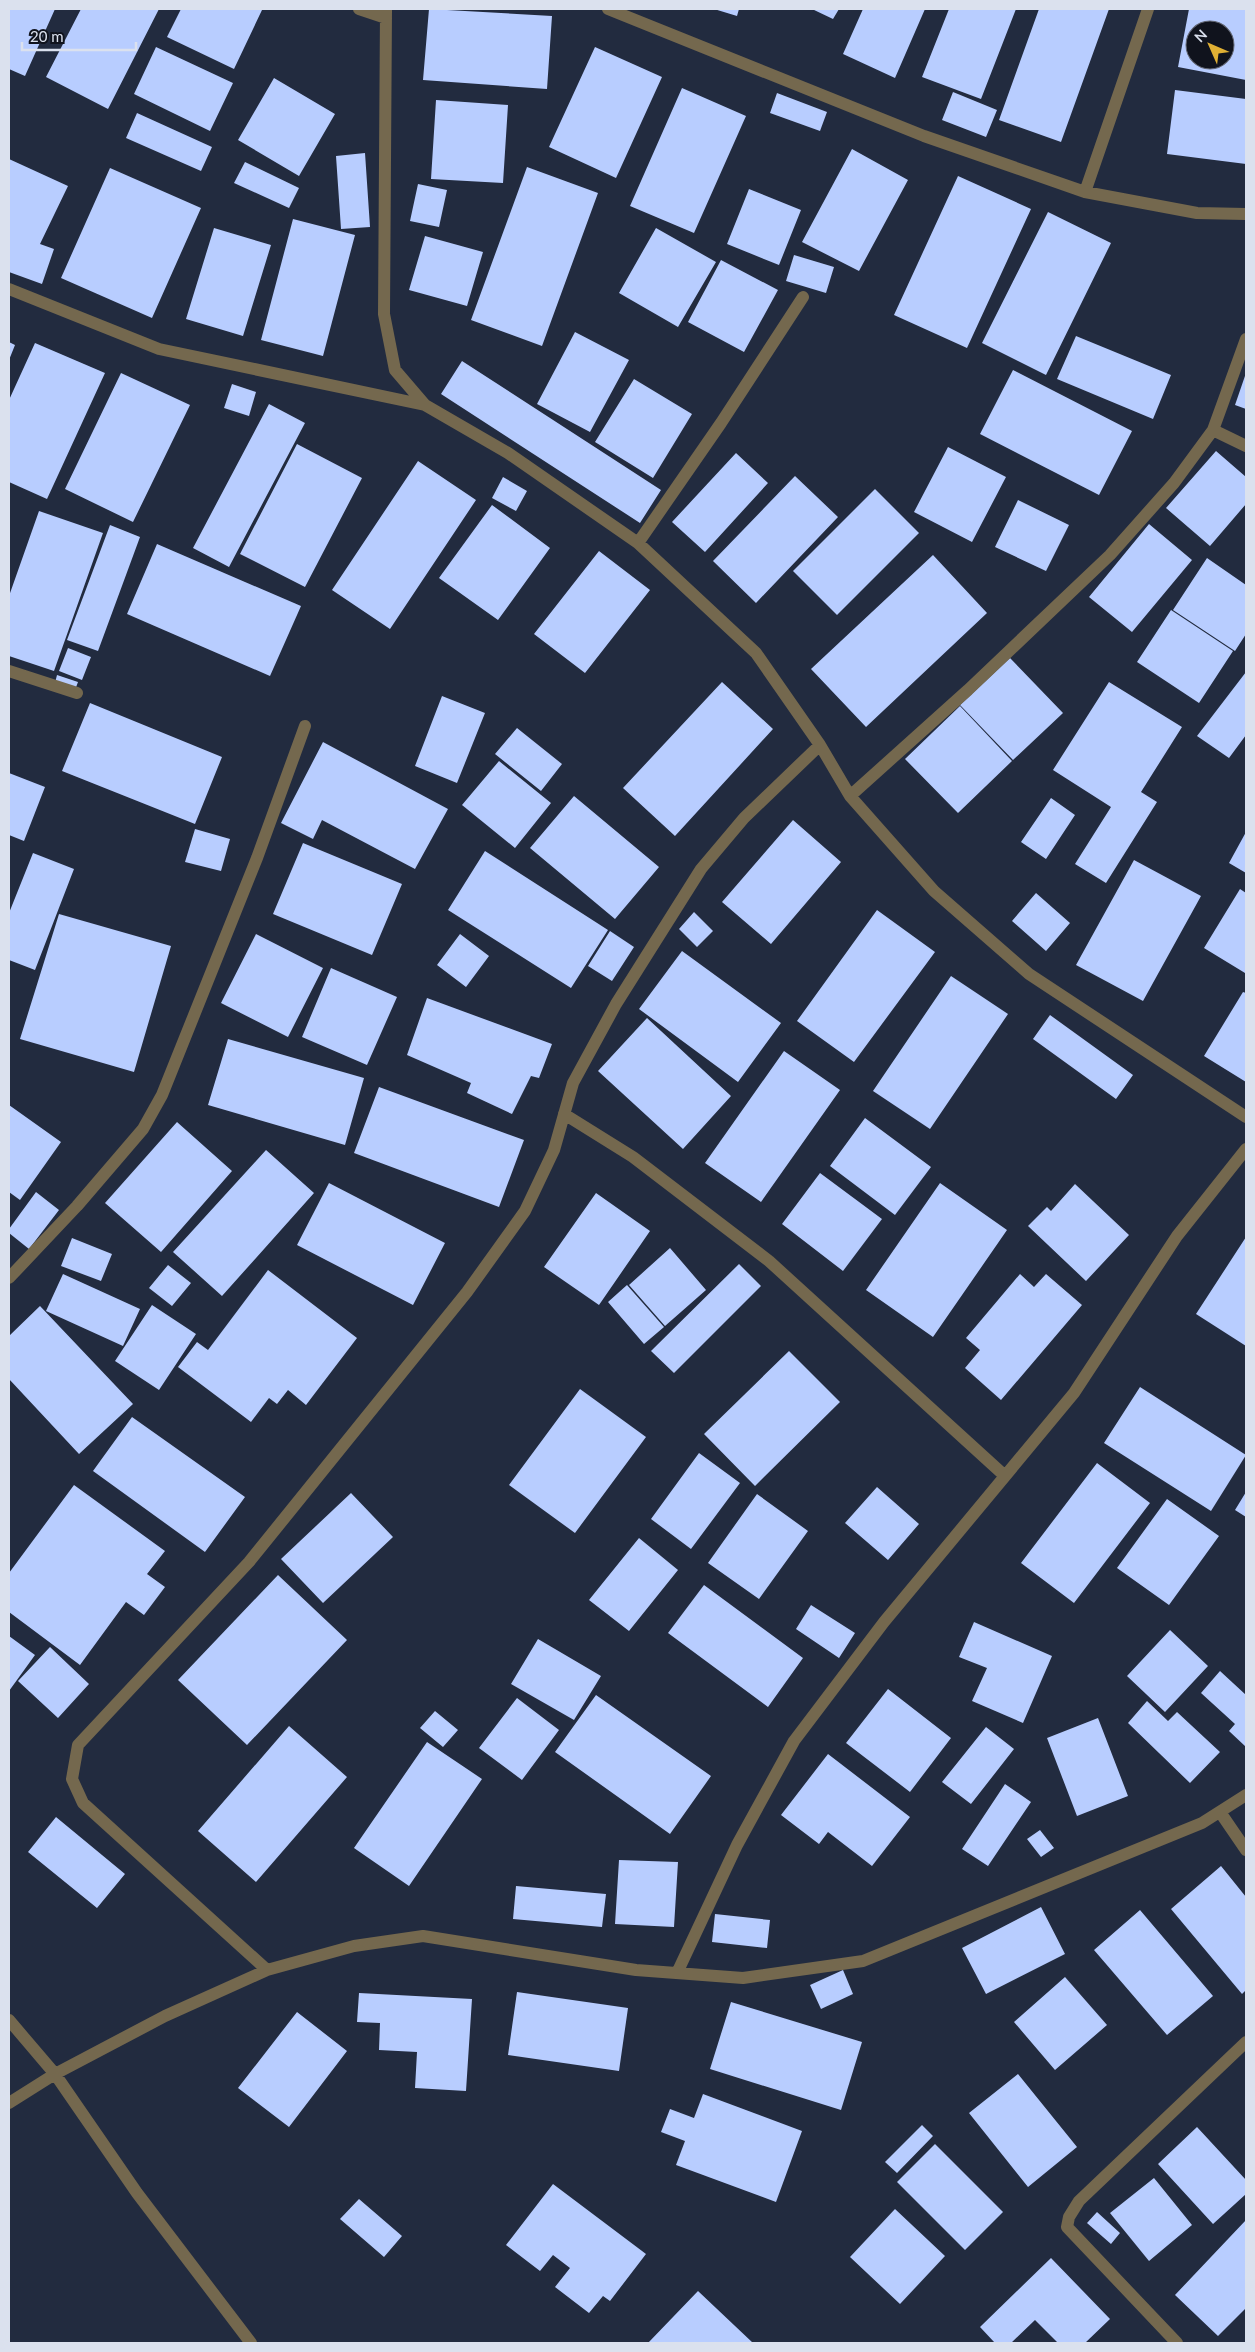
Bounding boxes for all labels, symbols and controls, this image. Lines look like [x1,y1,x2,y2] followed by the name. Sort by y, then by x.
[22,20,136,52] scale bar
[1185,20,1235,70] north arrow
[1191,26,1210,45] text: N
[30,27,64,45] text: 20 m

